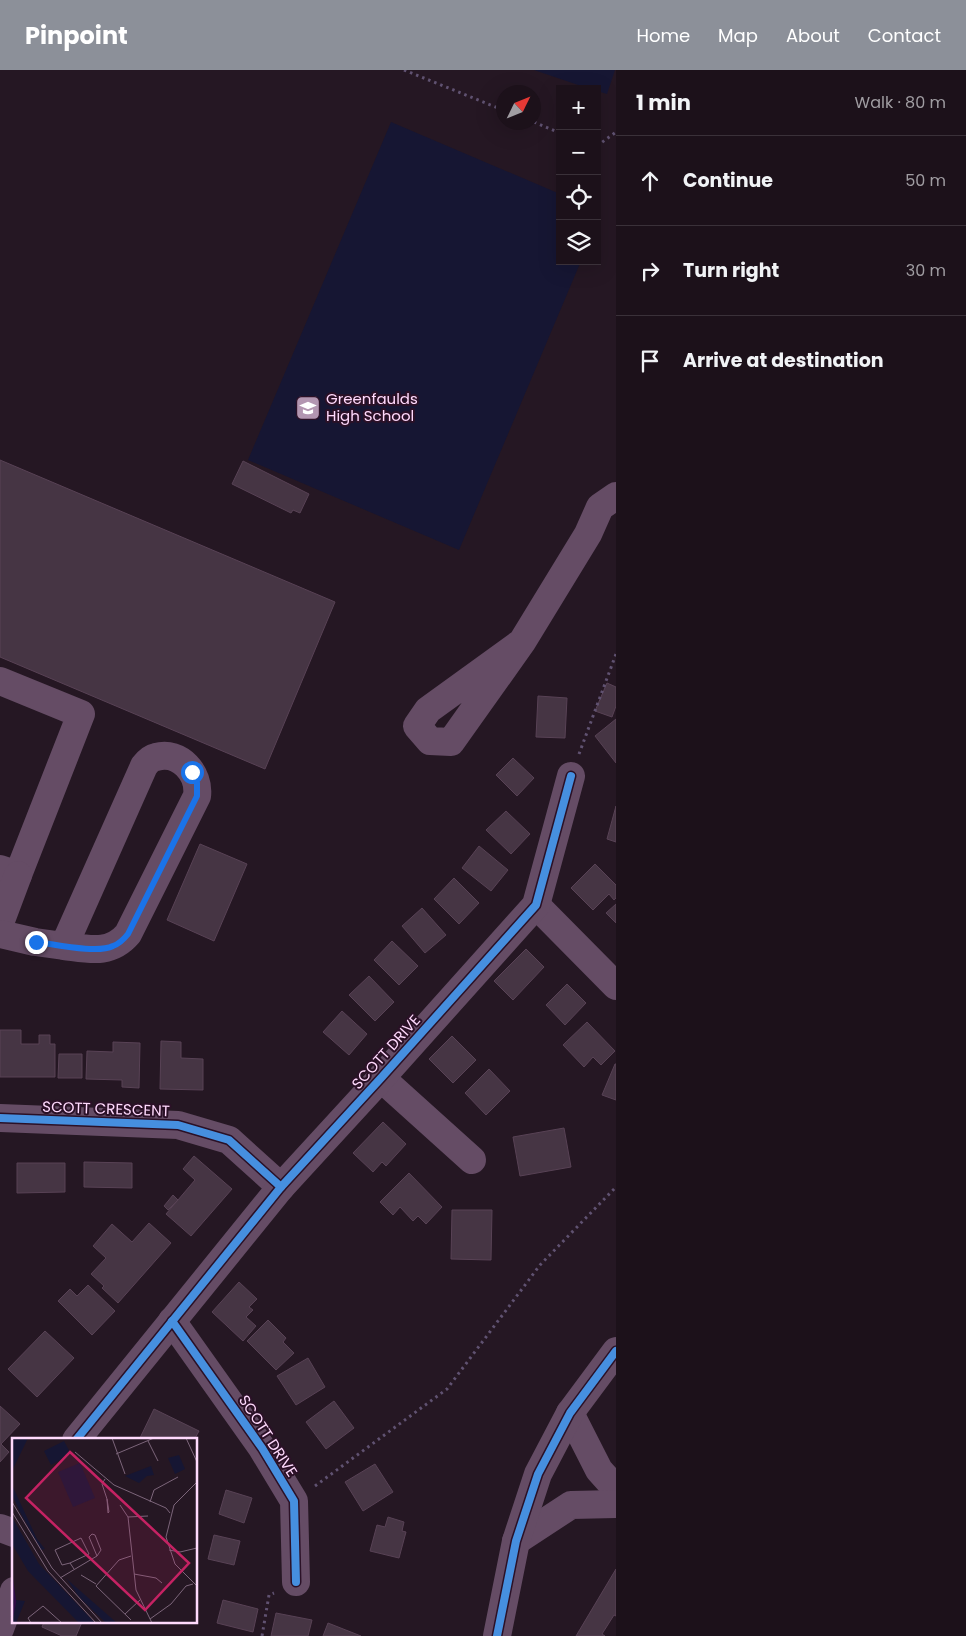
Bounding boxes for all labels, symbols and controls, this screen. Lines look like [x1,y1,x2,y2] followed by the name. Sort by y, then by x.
[25,19,128,52] text: Pinpoint
[636,23,690,48] text: Home
[718,23,758,48] text: Map
[786,23,840,48] text: About
[868,23,941,48] text: Contact
[496,85,541,130] north arrow
[556,85,601,265] map controls
[556,85,601,130] button: +
[636,88,691,117] text: 1 min
[855,91,946,114] text: Walk · 80 m
[556,130,601,175] button: −
[636,167,664,195] icon: ahead
[683,167,773,194] text: Continue
[905,169,946,192] text: 50 m
[556,175,601,220] button: locate
[556,220,601,265] button: layers
[636,257,664,285] icon: right
[683,257,779,284] text: Turn right
[906,259,946,282] text: 30 m
[636,347,664,375] icon: arrive
[683,347,884,374] text: Arrive at destination
[326,388,418,426] place label: Greenfaulds High School
[295,395,321,421] school or university icon: Greenfaulds High School
[181,761,204,784] route start
[25,931,48,954] route end
[346,1010,425,1093] street label: SCOTT DRIVE
[42,1096,170,1121] street label: SCOTT CRESCENT
[234,1391,303,1481] street label: SCOTT DRIVE
[12,1438,198,1624] inset map

